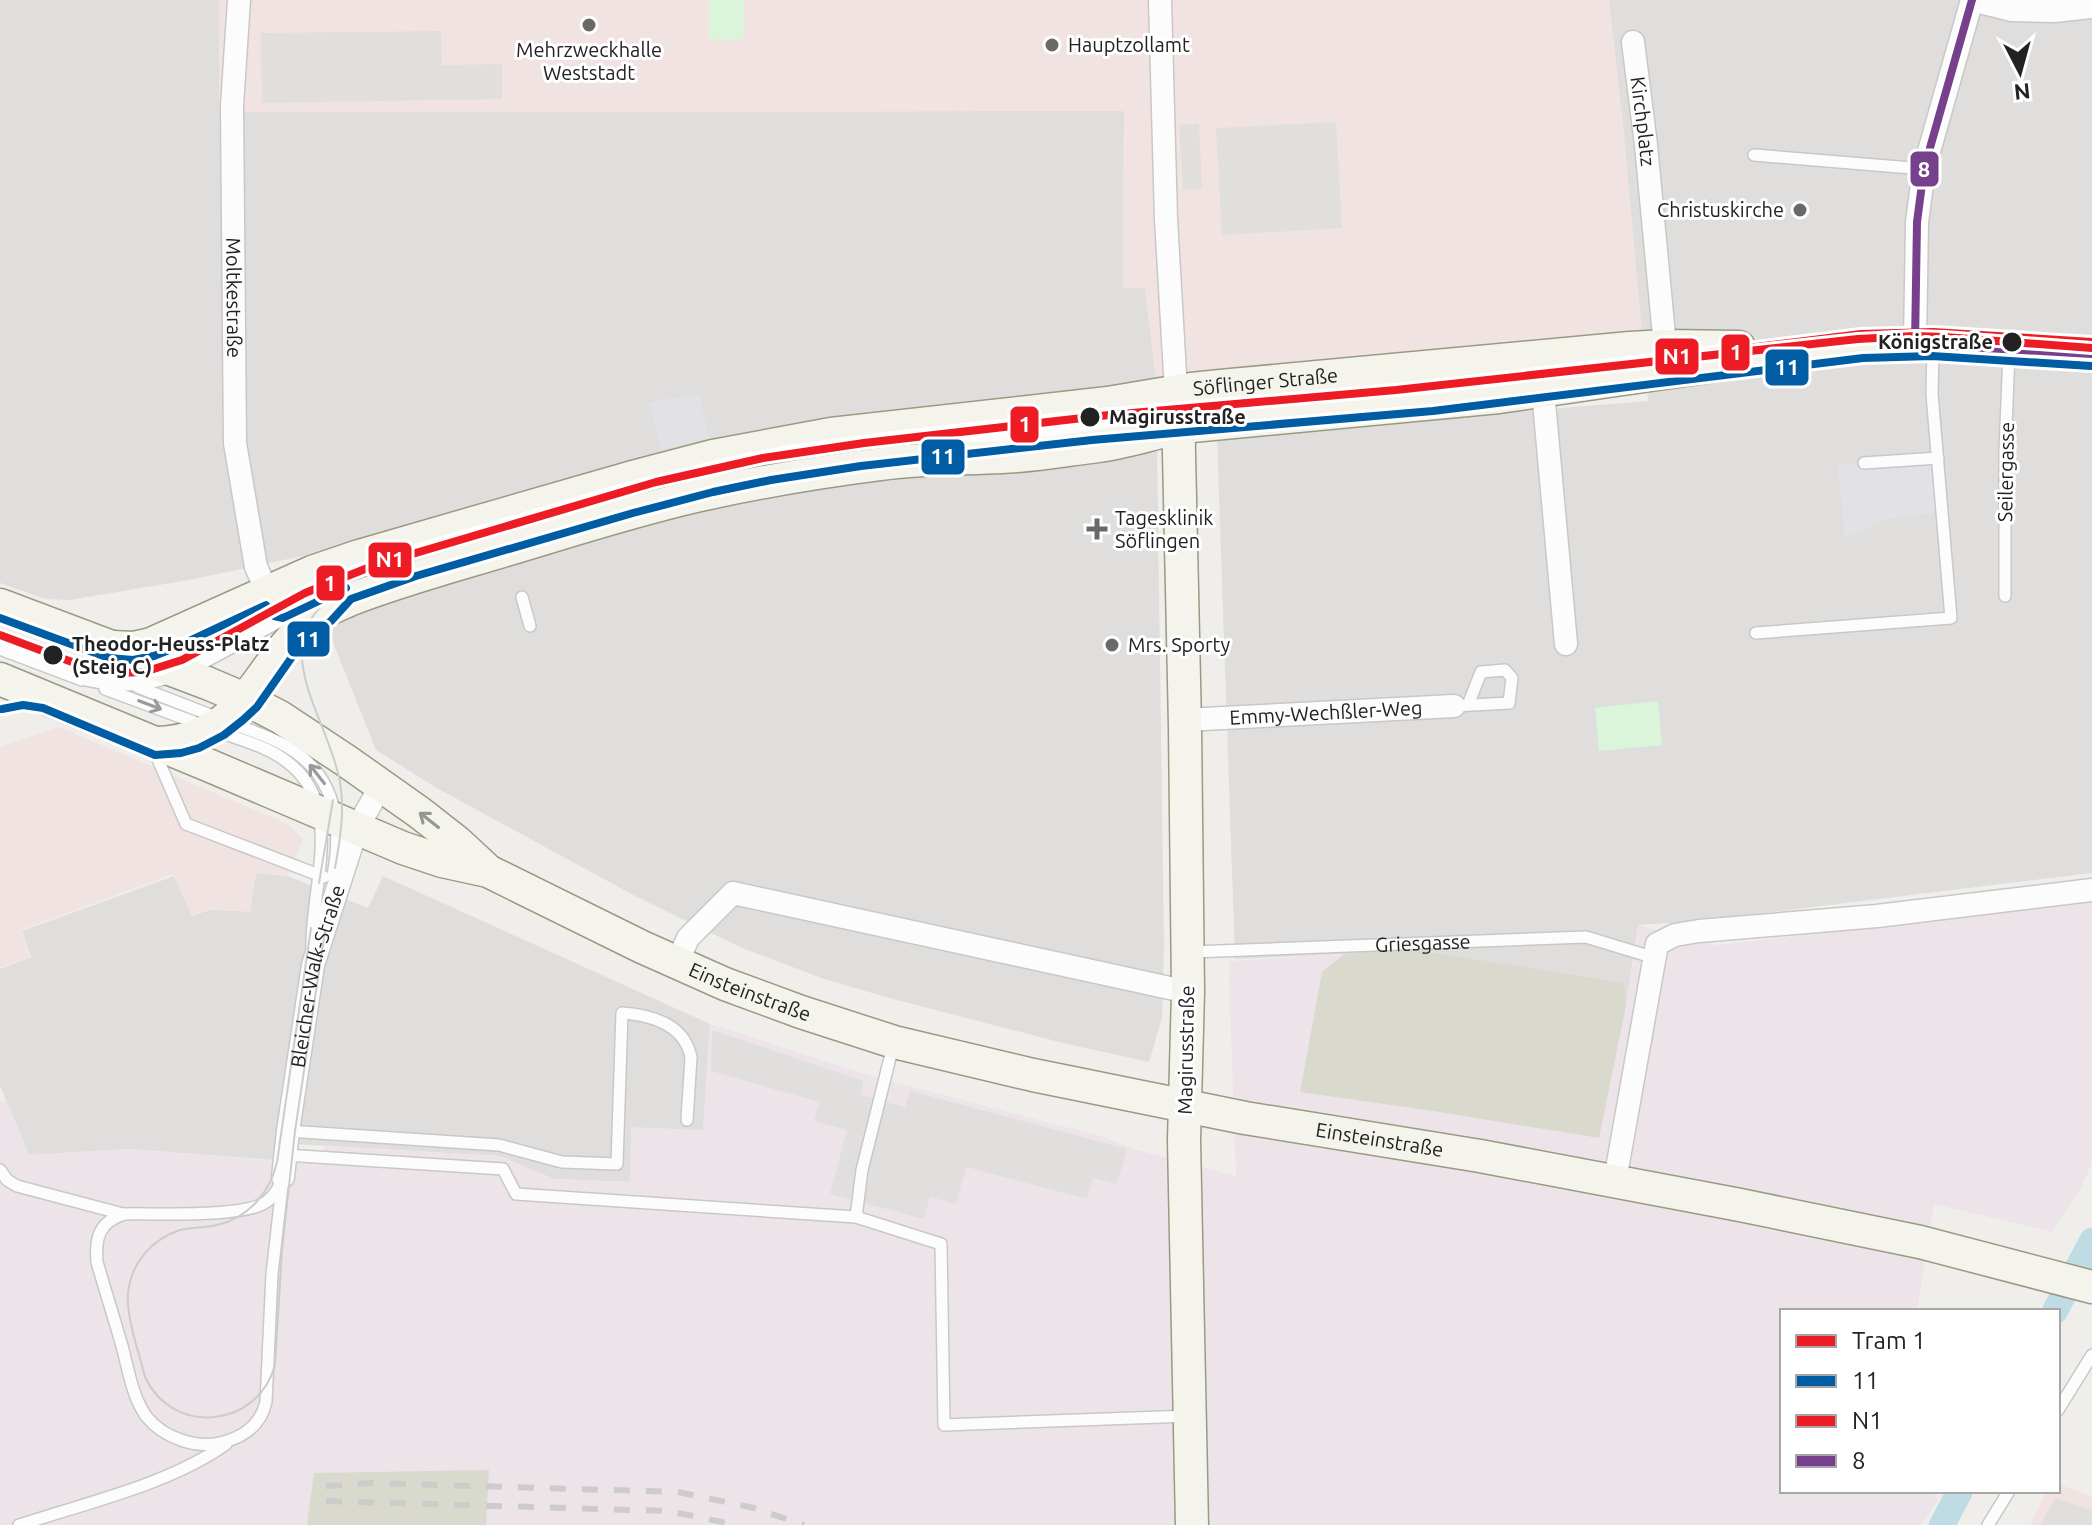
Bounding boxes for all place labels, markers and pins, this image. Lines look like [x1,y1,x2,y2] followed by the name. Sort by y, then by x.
[580,16,598,34] marker: Mehrzweckhalle Weststadt
[1068,33,1190,56] place label: Hauptzollamt
[1043,36,1061,54] marker: Hauptzollamt
[516,38,662,84] place label: Mehrzweckhalle Weststadt
[1657,198,1784,221] place label: Christuskirche
[1791,201,1809,219] marker: Christuskirche
[1878,330,1993,353] place label: Königstraße
[2000,330,2024,354] marker: Königstraße
[1078,405,1102,429] marker: Magirusstraße
[1109,405,1246,428] place label: Magirusstraße
[1115,506,1213,552] place label: Tagesklinik Söflingen
[1086,518,1108,540] marker: Tagesklinik Söflingen
[72,632,270,678] place label: Theodor-Heuss-Platz (Steig C)
[1128,633,1230,656] place label: Mrs. Sporty
[1103,636,1121,654] marker: Mrs. Sporty
[41,643,65,667] marker: Theodor-Heuss-Platz (Steig C)

